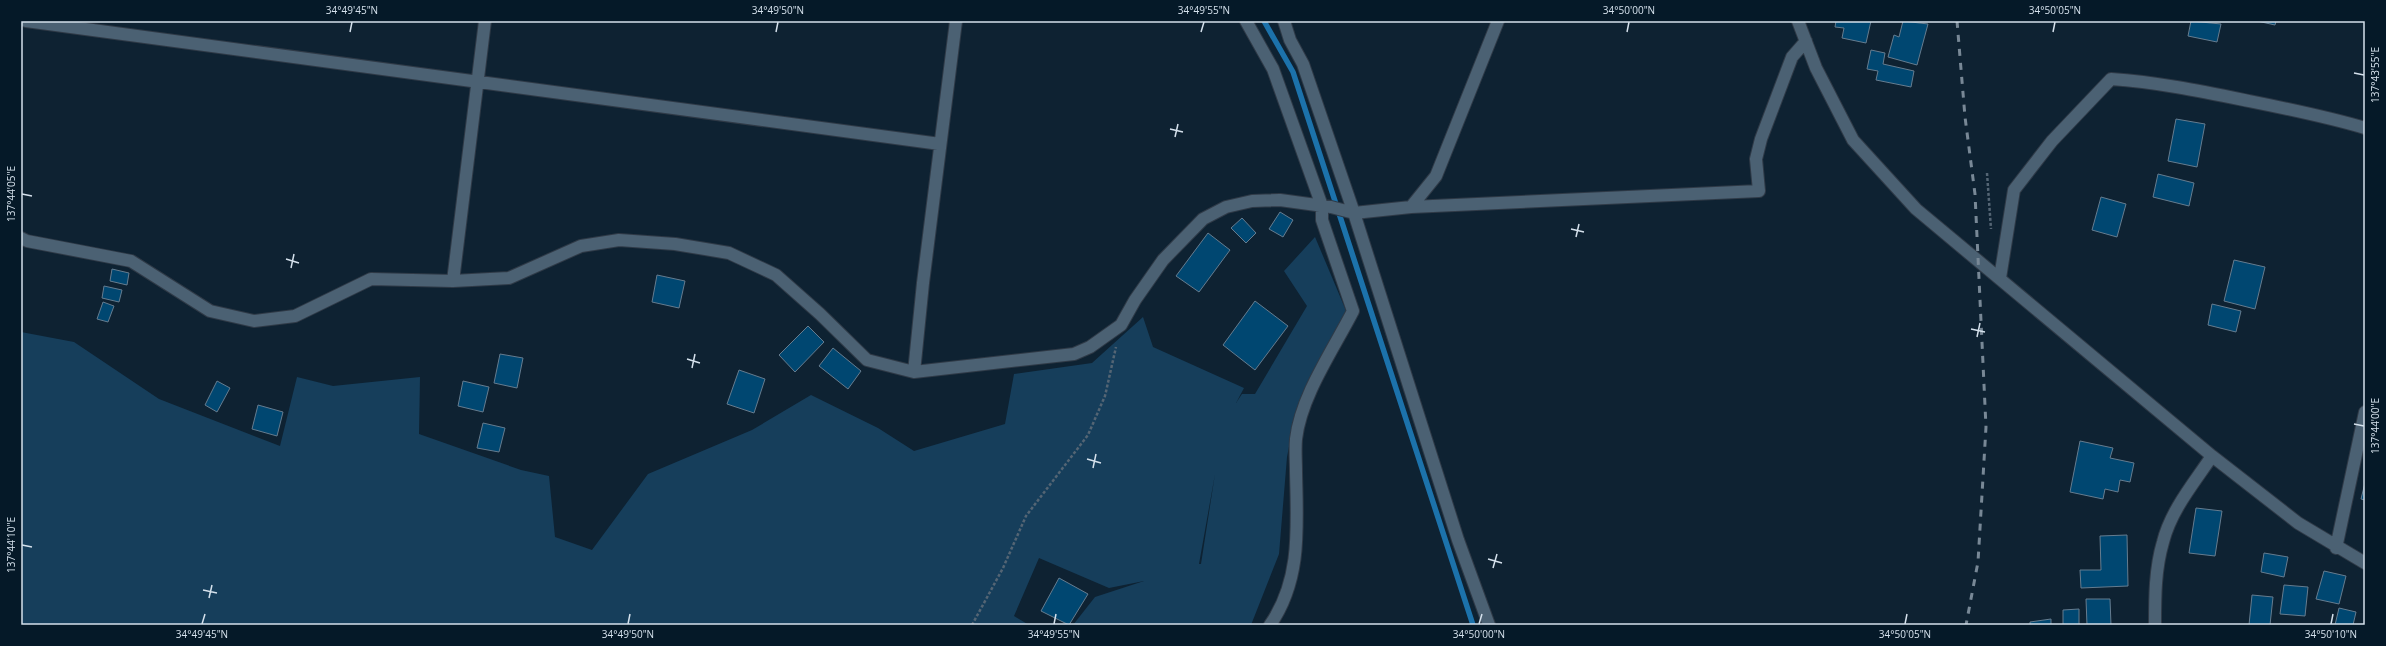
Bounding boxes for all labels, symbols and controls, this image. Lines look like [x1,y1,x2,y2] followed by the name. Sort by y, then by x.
[326,3,378,17] text: 34°49'45"N
[752,3,804,17] text: 34°49'50"N
[1178,3,1230,17] text: 34°49'55"N
[1603,3,1655,17] text: 34°50'00"N
[2029,3,2081,17] text: 34°50'05"N
[2368,47,2382,103] text: 137°43'55"E
[4,166,18,222] text: 137°44'05"E
[2368,398,2382,454] text: 137°44'00"E
[4,517,18,573] text: 137°44'10"E
[176,627,228,641] text: 34°49'45"N
[602,627,654,641] text: 34°49'50"N
[1028,627,1080,641] text: 34°49'55"N
[1453,627,1505,641] text: 34°50'00"N
[1879,627,1931,641] text: 34°50'05"N
[2305,627,2357,641] text: 34°50'10"N

